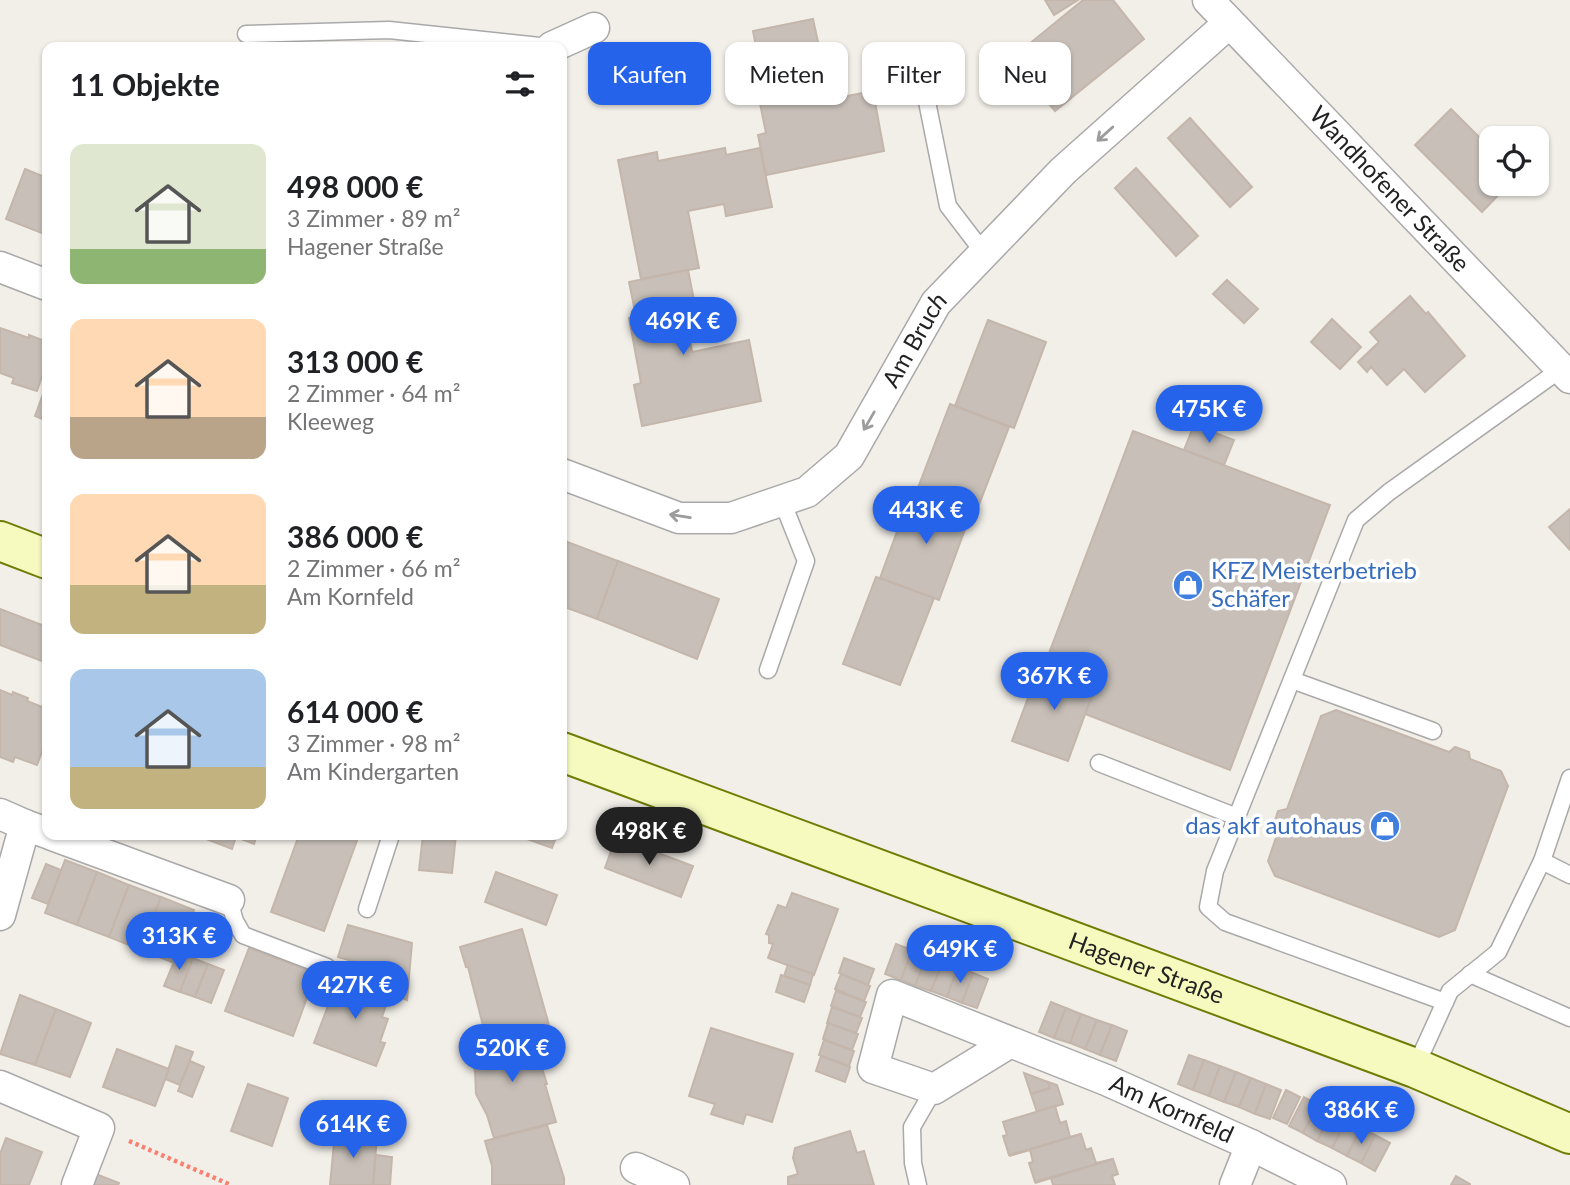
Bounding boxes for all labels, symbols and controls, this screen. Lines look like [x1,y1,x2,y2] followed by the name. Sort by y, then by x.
[588,42,711,105] chip: Kaufen
[725,42,848,105] chip: Mieten
[862,42,965,105] chip: Filter
[979,42,1071,105] chip: Neu
[501,65,539,103] icon: filters
[70,66,220,102] text: 11 Objekte
[1304,99,1476,277] street label: Wandhofener Straße
[1096,126,1114,142] one-way arrow
[1479,126,1549,196] map controls
[1479,126,1549,196] button: locate
[287,168,423,204] text: 498 000 €
[126,172,210,256] icon: home
[287,204,460,232] text: 3 Zimmer · 89 m²
[287,232,444,260] text: Hagener Straße
[875,285,952,392] street label: Am Bruch
[626,298,740,357] pin: 469K €
[646,306,720,334] text: 469K €
[287,343,423,379] text: 313 000 €
[126,347,210,431] icon: home
[287,379,460,407] text: 2 Zimmer · 64 m²
[1152,386,1266,445] pin: 475K €
[1172,394,1246,422] text: 475K €
[287,407,374,435] text: Kleeweg
[862,410,876,430] one-way arrow
[869,486,983,546] pin: 443K €
[889,495,963,523] text: 443K €
[669,509,692,522] one-way arrow
[287,518,423,554] text: 386 000 €
[126,522,210,606] icon: home
[287,554,460,582] text: 2 Zimmer · 66 m²
[1211,555,1417,612] place label: KFZ Meisterbetrieb Schäfer
[1171,568,1205,602] shop icon: KFZ Meisterbetrieb Schäfer
[287,582,414,610] text: Am Kornfeld
[997,652,1111,712] pin: 367K €
[1017,661,1091,689] text: 367K €
[287,693,423,729] text: 614 000 €
[126,697,210,781] icon: home
[287,729,460,757] text: 3 Zimmer · 98 m²
[287,757,459,785] text: Am Kindergarten
[592,808,706,867] pin: 498K €
[1368,809,1402,843] shop icon: das akf autohaus
[1185,810,1362,839] place label: das akf autohaus
[612,816,686,844] text: 498K €
[122,912,236,972] pin: 313K €
[142,921,216,949] text: 313K €
[1065,925,1228,1009] street label: Hagener Straße
[903,926,1017,985] pin: 649K €
[923,934,997,962] text: 649K €
[298,962,412,1021] pin: 427K €
[318,970,392,998] text: 427K €
[455,1024,569,1084] pin: 520K €
[475,1033,549,1061] text: 520K €
[1106,1068,1239,1148] street label: Am Kornfeld
[1304,1086,1418,1146] pin: 386K €
[1324,1095,1398,1123] text: 386K €
[296,1100,410,1160] pin: 614K €
[316,1109,390,1137] text: 614K €

